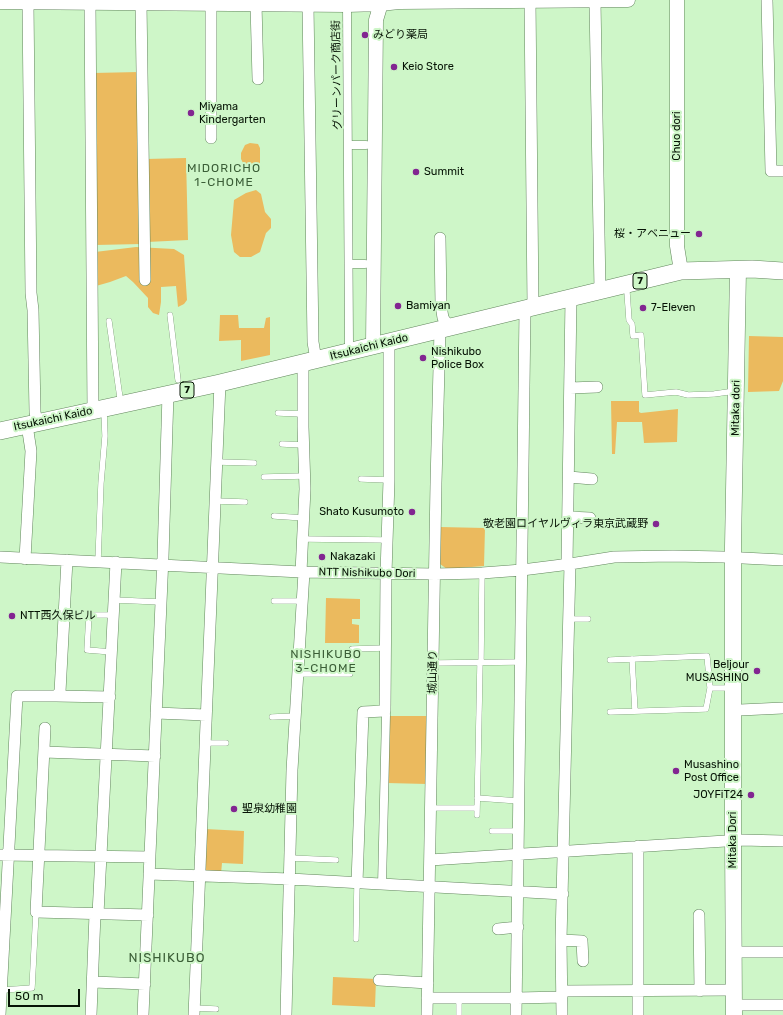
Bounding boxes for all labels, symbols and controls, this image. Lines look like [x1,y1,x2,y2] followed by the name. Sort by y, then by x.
[329,20,345,130] street label: グリーンパーク商店街
[373,28,428,42] place label: みどり薬局
[360,30,370,40] marker: みどり薬局
[402,60,454,74] place label: Keio Store
[389,62,399,72] marker: Keio Store
[199,100,266,126] place label: Miyama Kindergarten
[186,108,196,118] marker: Miyama Kindergarten
[670,111,684,161] street label: Chuo dori
[187,162,261,190] district label: MIDORICHO 1-CHOME
[424,165,464,179] place label: Summit
[411,167,421,177] marker: Summit
[614,227,691,241] place label: 桜・アベニュー
[694,229,704,239] marker: 桜・アベニュー
[633,273,647,289] road number: 7
[406,299,450,313] place label: Bamiyan
[393,301,403,311] marker: Bamiyan
[651,301,696,315] place label: 7-Eleven
[638,303,648,313] marker: 7-Eleven
[329,331,409,363] street label: Itsukaichi Kaido
[431,345,484,371] place label: Nishikubo Police Box
[418,353,428,363] marker: Nishikubo Police Box
[729,380,743,436] street label: Mitaka dori
[180,382,194,398] road number: 7
[12,404,94,434] street label: Itsukaichi Kaido
[319,505,404,519] place label: Shato Kusumoto
[407,507,417,517] marker: Shato Kusumoto
[483,517,648,531] place label: 敬老園ロイヤルヴィラ東京武蔵野
[651,519,661,529] marker: 敬老園ロイヤルヴィラ東京武蔵野
[330,550,375,564] place label: Nakazaki
[317,552,327,562] marker: Nakazaki
[318,566,416,580] street label: NTT Nishikubo Dori
[20,609,95,623] place label: NTT西久保ビル
[7,611,17,621] marker: NTT西久保ビル
[290,648,362,676] district label: NISHIKUBO 3-CHOME
[426,650,440,694] street label: 城山通り
[686,658,749,684] place label: Beljour MUSASHINO
[752,666,762,676] marker: Beljour MUSASHINO
[684,758,739,784] place label: Musashino Post Office
[671,766,681,776] marker: Musashino Post Office
[693,788,743,802] place label: JOYFiT24
[746,790,756,800] marker: JOYFiT24
[242,802,297,816] place label: 聖泉幼稚園
[229,804,239,814] marker: 聖泉幼稚園
[726,812,740,868] street label: Mitaka Dori
[129,950,205,966] district label: NISHIKUBO
[10,981,82,1007] scale bar
[15,989,43,1003] text: 50 m

